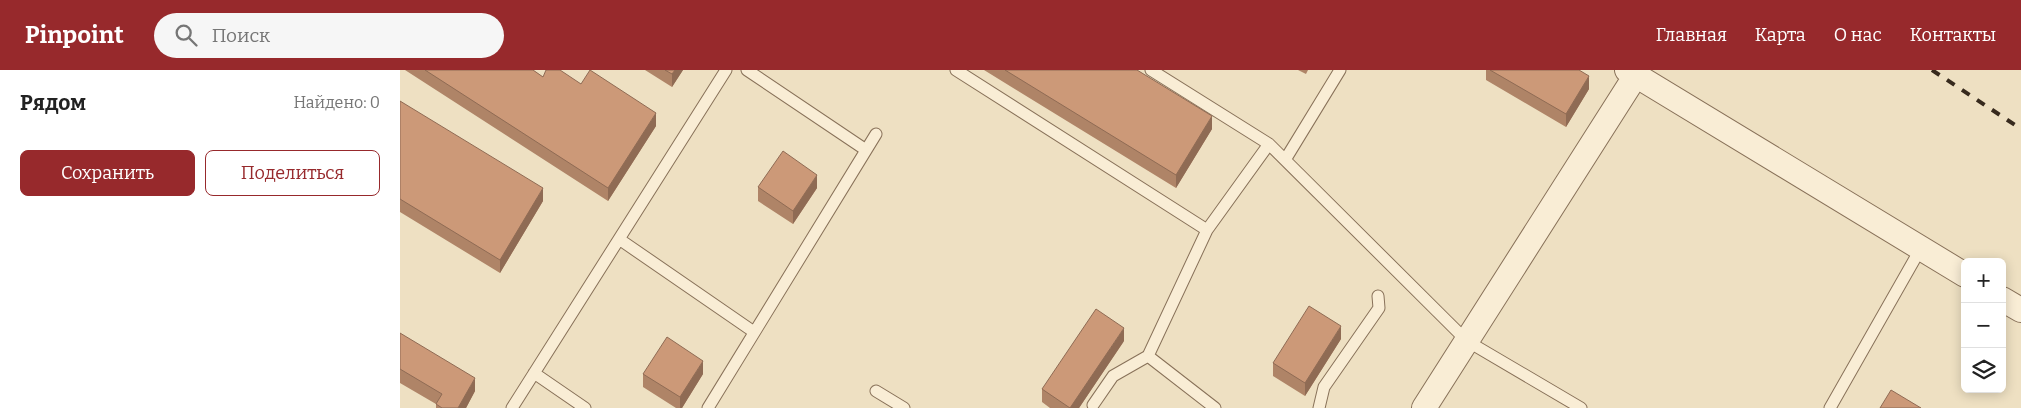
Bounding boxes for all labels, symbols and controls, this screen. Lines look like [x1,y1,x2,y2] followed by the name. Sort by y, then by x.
[154,13,504,58] search box
[25,21,124,49] text: Pinpoint
[172,21,200,49] icon: search
[212,24,270,47] text: Поиск
[1656,24,1727,46] text: Главная
[1755,24,1806,46] text: Карта
[1834,24,1882,46] text: О нас
[1910,24,1996,46] text: Контакты
[20,90,86,116] text: Рядом
[293,93,380,112] text: Найдено: 0
[20,150,195,196] button: Сохранить
[205,150,380,196] button: Поделиться
[1961,258,2006,393] map controls
[1961,258,2006,303] button: +
[1961,303,2006,348] button: −
[1961,348,2006,393] button: layers

